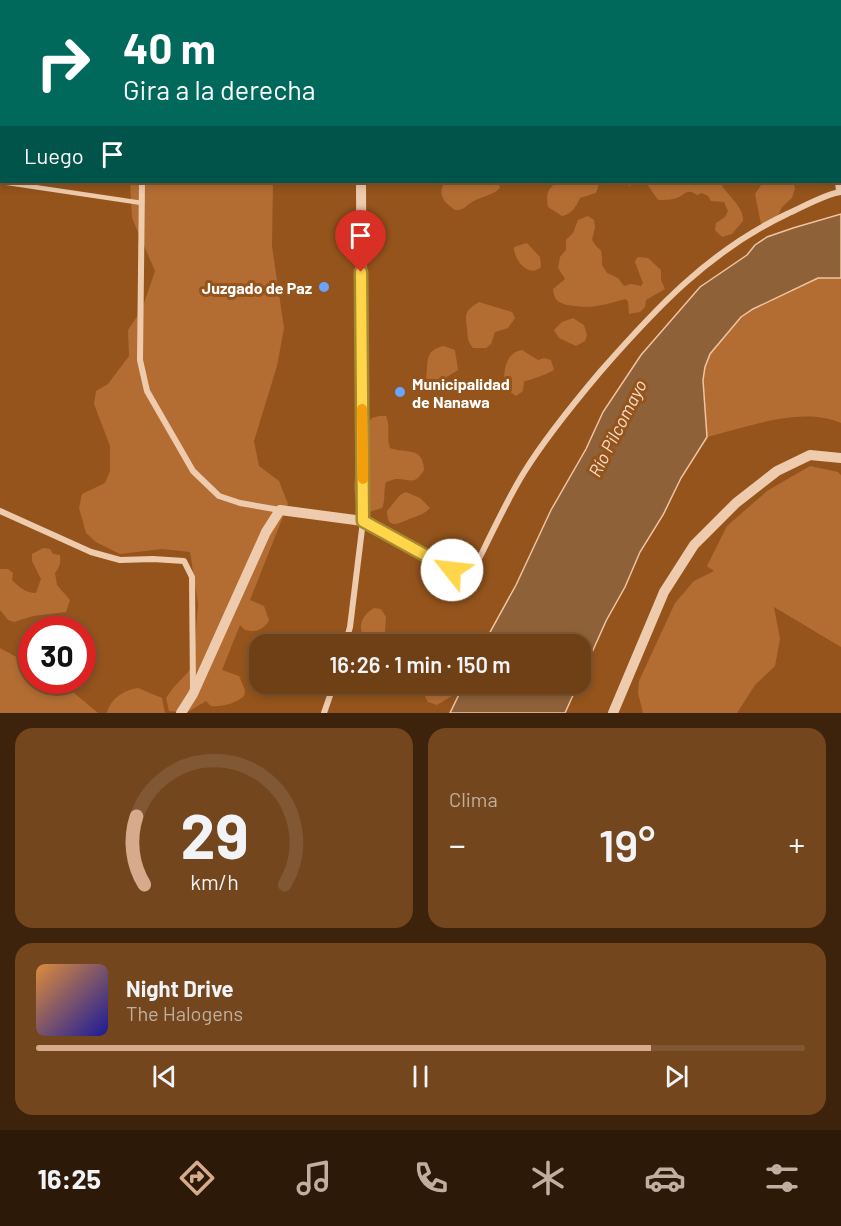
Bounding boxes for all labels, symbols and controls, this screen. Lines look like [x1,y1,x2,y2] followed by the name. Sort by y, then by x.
[123,22,216,72] text: 40 m
[24,24,102,102] icon: right
[123,73,316,105] text: Gira a la derecha
[96,138,129,171] icon: arrive
[24,142,84,168] text: Luego
[335,210,386,272] pin
[344,219,377,252] icon: arrive
[202,278,312,297] place label: Juzgado de Paz
[317,280,331,294] marker: Juzgado de Paz
[412,374,510,411] place label: Municipalidad de Nanawa
[583,376,651,480] water label: Río Pilcomayo
[393,385,407,399] marker: Municipalidad de Nanawa
[420,538,484,602] position arrow
[18,616,96,694] speed limit sign: 30
[329,651,511,677] text: 16:26 · 1 min · 150 m
[449,787,498,811] text: Clima
[180,797,248,871] text: 29
[599,817,655,871] text: 19°
[449,824,466,864] text: −
[789,824,805,864] text: +
[190,869,238,894] text: km/h
[126,975,234,1001] text: Night Drive
[126,1001,243,1025] text: The Halogens
[148,1060,181,1093] icon: previous
[404,1060,437,1093] icon: pause
[660,1060,693,1093] icon: next
[176,1157,218,1199] icon: directions
[293,1157,335,1199] icon: music
[410,1157,452,1199] icon: phone
[527,1157,569,1199] icon: climate
[644,1157,686,1199] icon: car
[761,1157,803,1199] icon: filters
[38,1162,101,1194] text: 16:25

